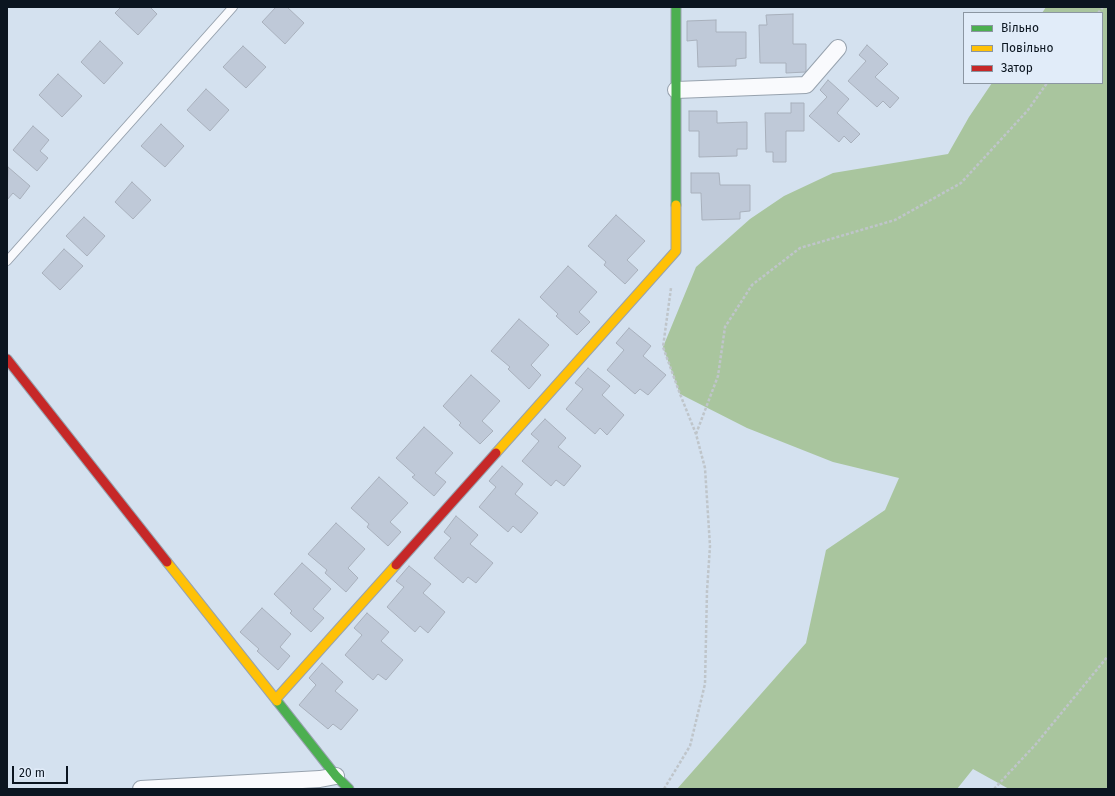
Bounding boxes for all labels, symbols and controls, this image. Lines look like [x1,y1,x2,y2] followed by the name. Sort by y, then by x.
[963,12,1103,84] legend
[1001,21,1039,35] text: Вільно
[1001,41,1054,55] text: Повільно
[1001,61,1033,75] text: Затор
[14,758,70,784] scale bar
[19,766,45,780] text: 20 m

